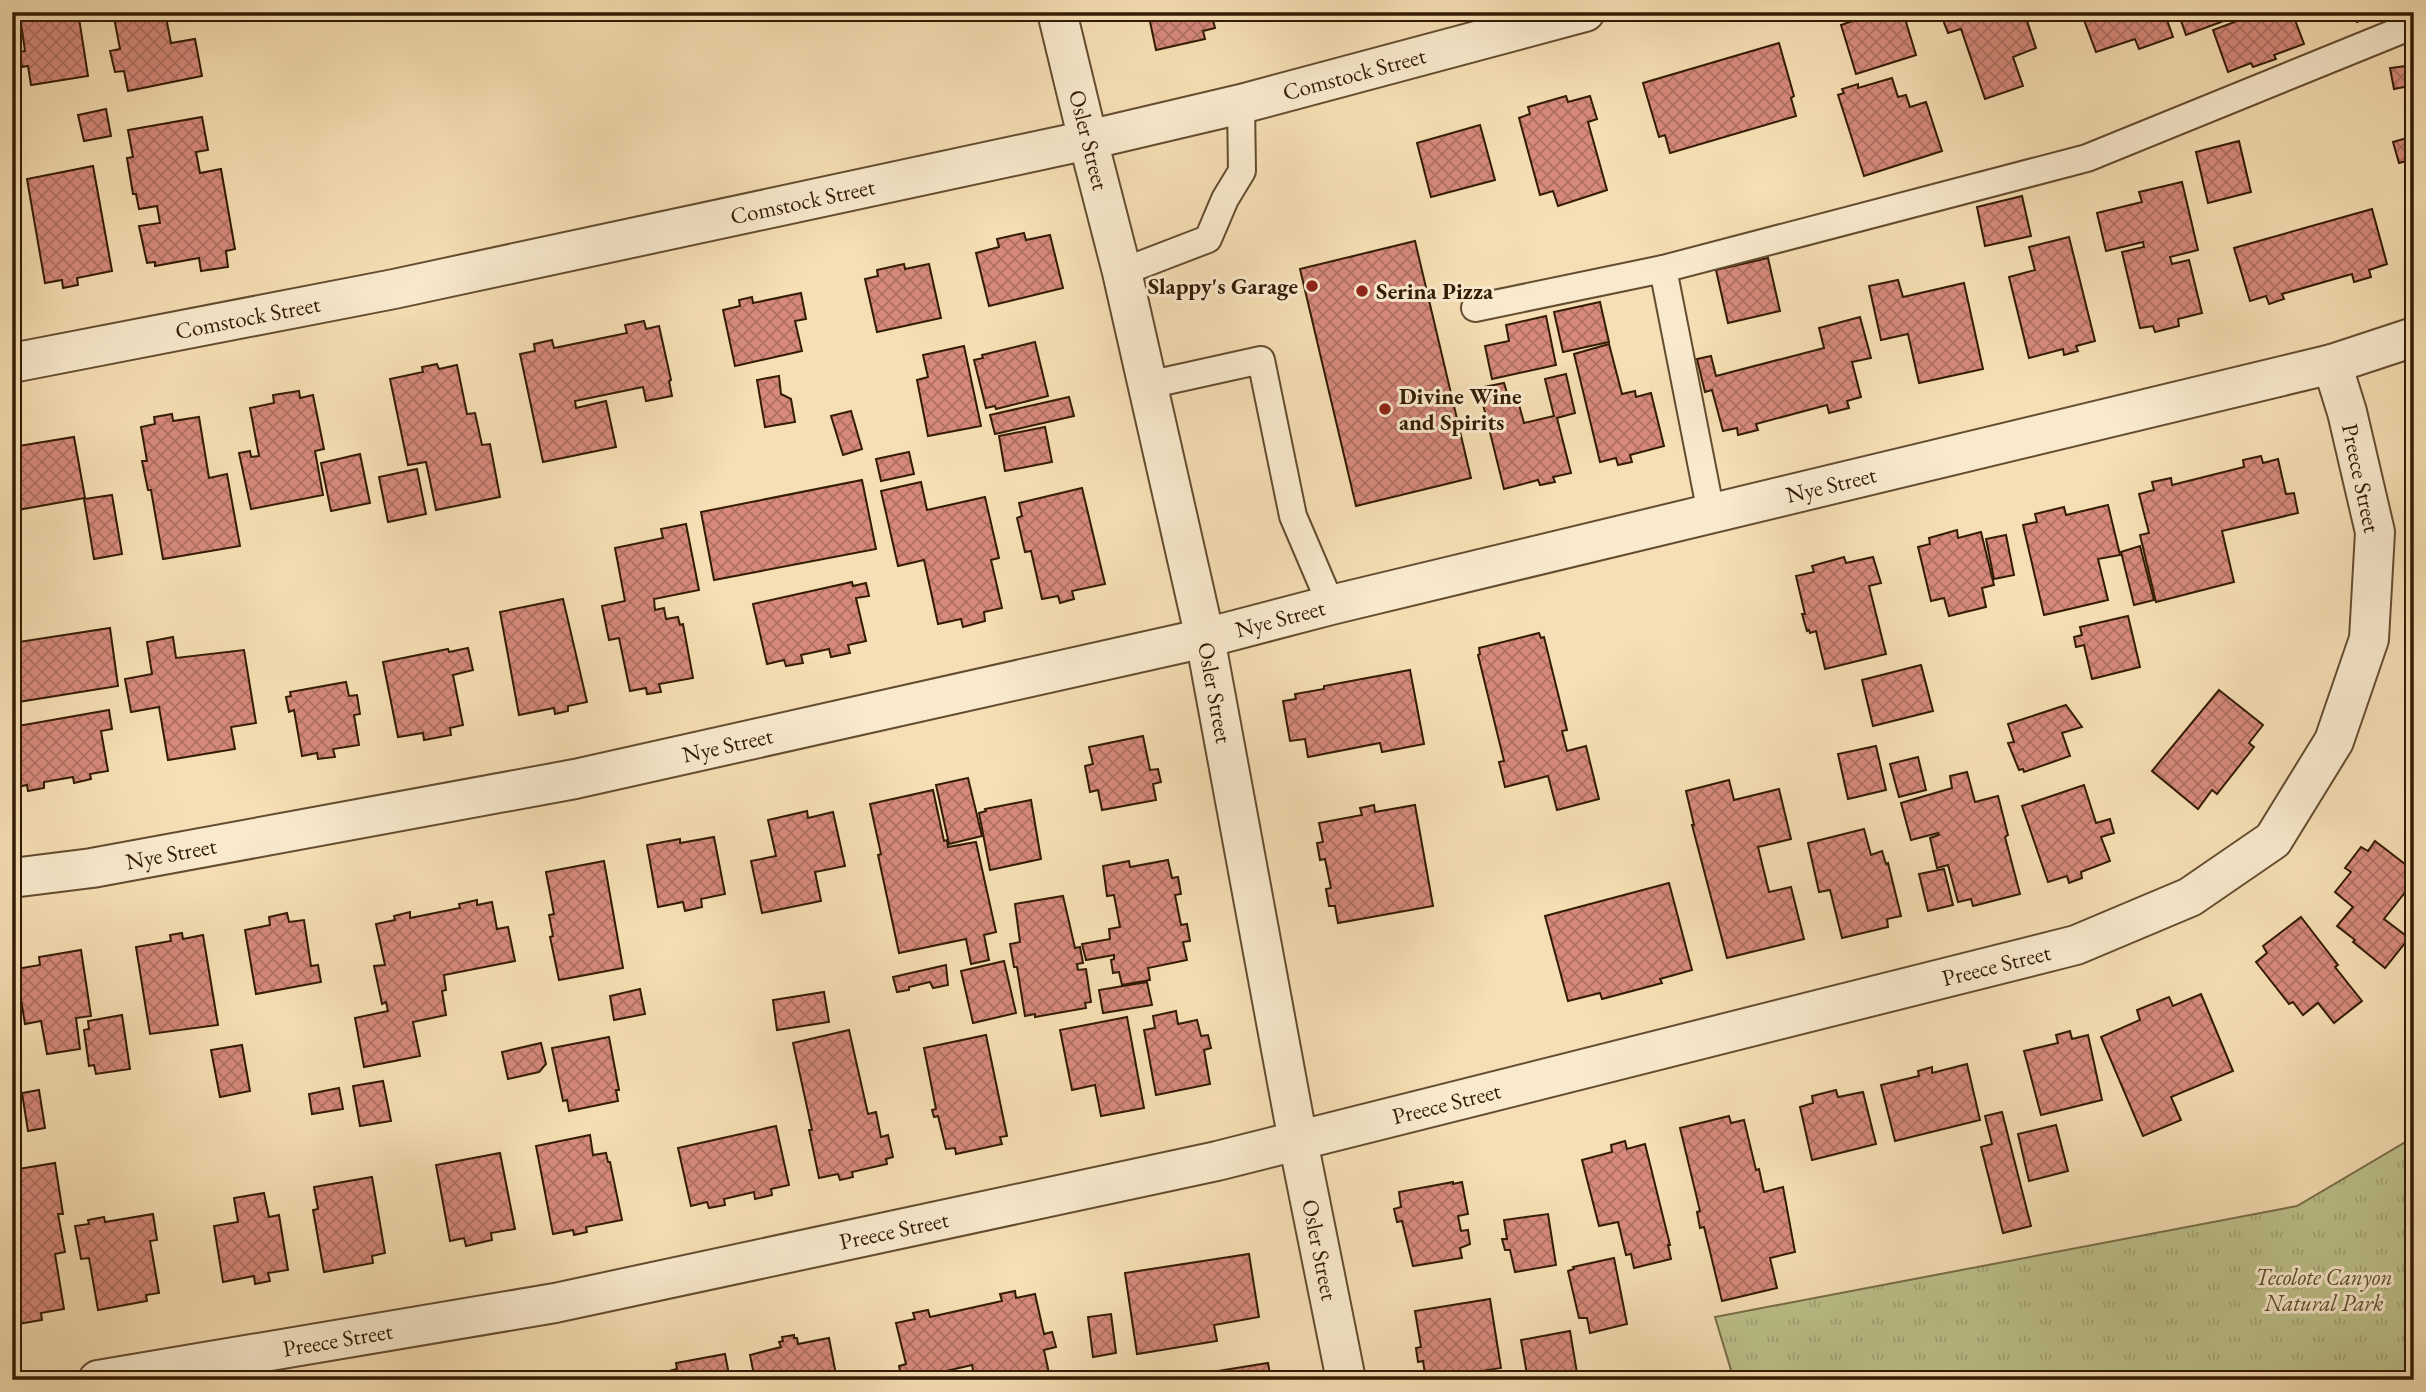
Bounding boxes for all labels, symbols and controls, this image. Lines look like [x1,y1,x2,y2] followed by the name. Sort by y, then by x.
[1279,40,1430,107] street label: Comstock Street
[1062,87,1116,194] street label: Osler Street
[728,171,878,231] street label: Comstock Street
[1148,271,1298,301] place label: Slappy's Garage
[1376,276,1494,306] place label: Serina Pizza
[1304,278,1320,294] marker: Slappy's Garage
[1354,283,1370,299] marker: Serina Pizza
[173,288,323,346] street label: Comstock Street
[1399,381,1522,437] place label: Divine Wine and Spirits
[1377,401,1393,417] marker: Divine Wine and Spirits
[2335,421,2387,536] street label: Preece Street
[1783,459,1880,510] street label: Nye Street
[1232,592,1329,644] street label: Nye Street
[1191,639,1239,746] street label: Osler Street
[679,720,776,770] street label: Nye Street
[123,830,220,877] street label: Nye Street
[1939,937,2054,993] street label: Preece Street
[1389,1075,1505,1131] street label: Preece Street
[1295,1197,1345,1304] street label: Osler Street
[836,1204,952,1257] street label: Preece Street
[2255,1262,2393,1318] park label: Tecolote Canyon Natural Park
[280,1315,396,1364] street label: Preece Street

